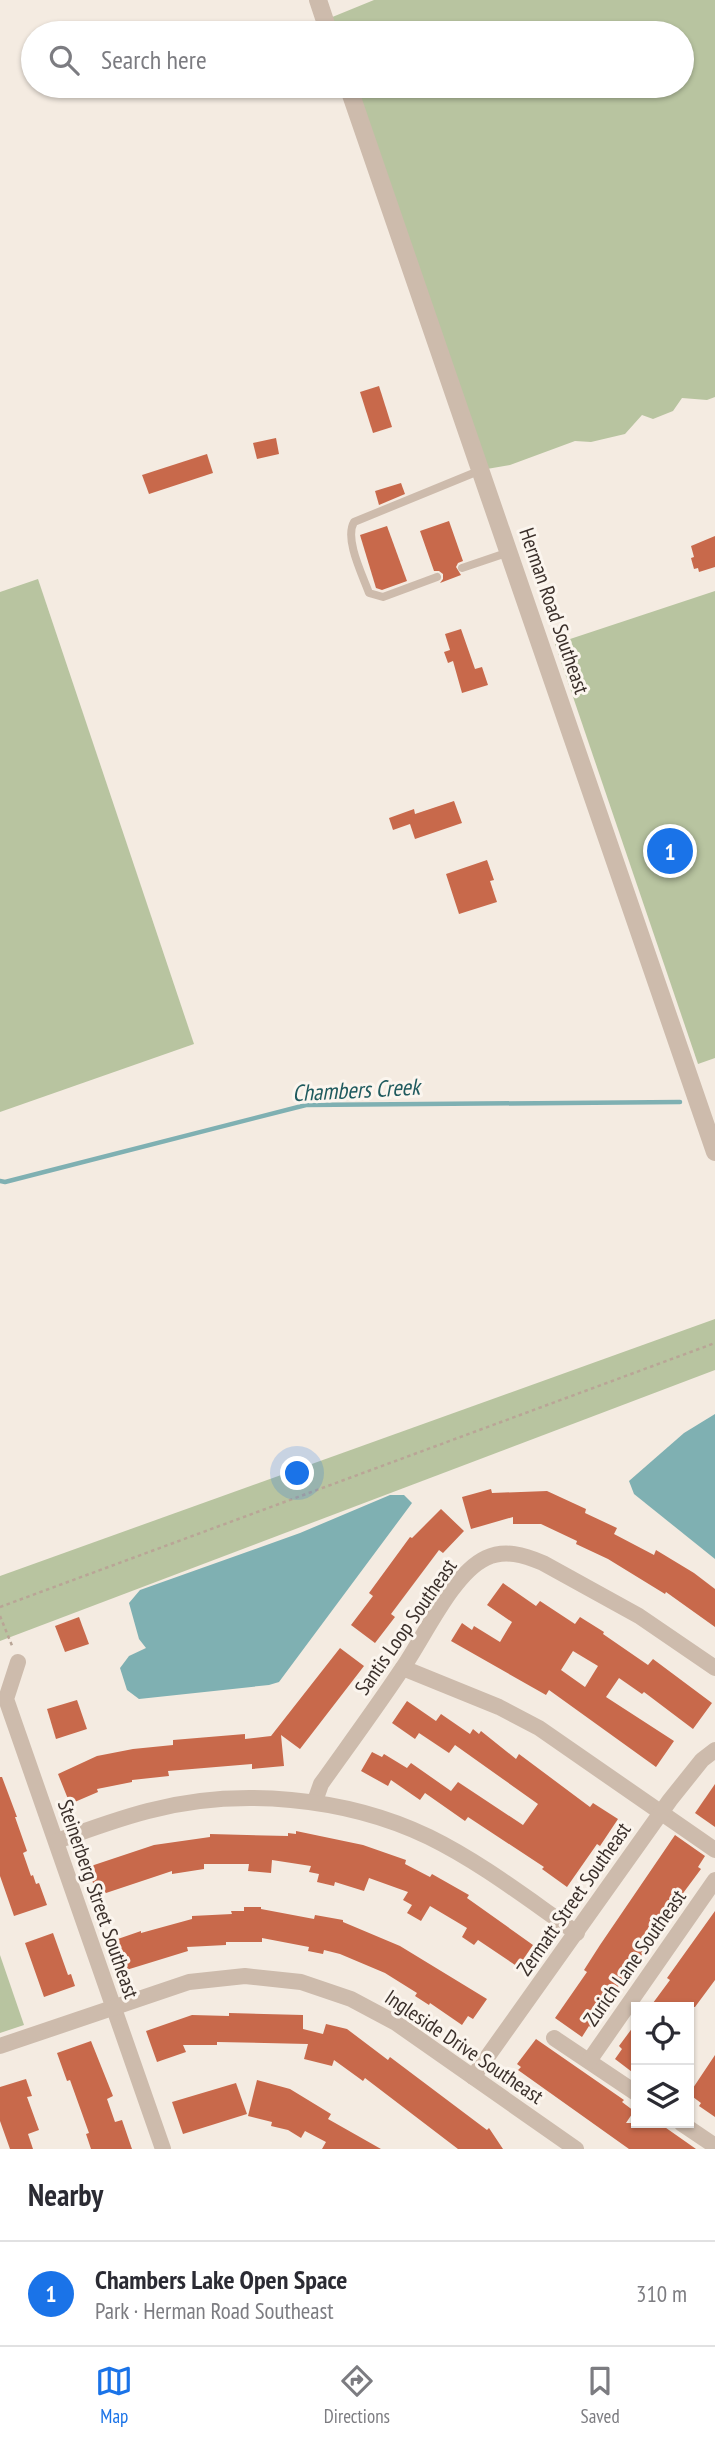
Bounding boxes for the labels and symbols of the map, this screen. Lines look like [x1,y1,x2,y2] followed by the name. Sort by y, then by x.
[513,524,596,698] street label: Herman Road Southeast
[647,825,693,877] pin: 1
[292,1072,423,1107] water label: Chambers Creek
[280,1456,314,1490] your location
[349,1553,463,1700] street label: Santis Loop Southeast
[52,1796,145,2002] street label: Steinerberg Street Southeast
[511,1817,637,1981] street label: Zermatt Street Southeast
[577,1884,692,2031] street label: Zurich Lane Southeast
[380,1984,549,2110] street label: Ingleside Drive Southeast

